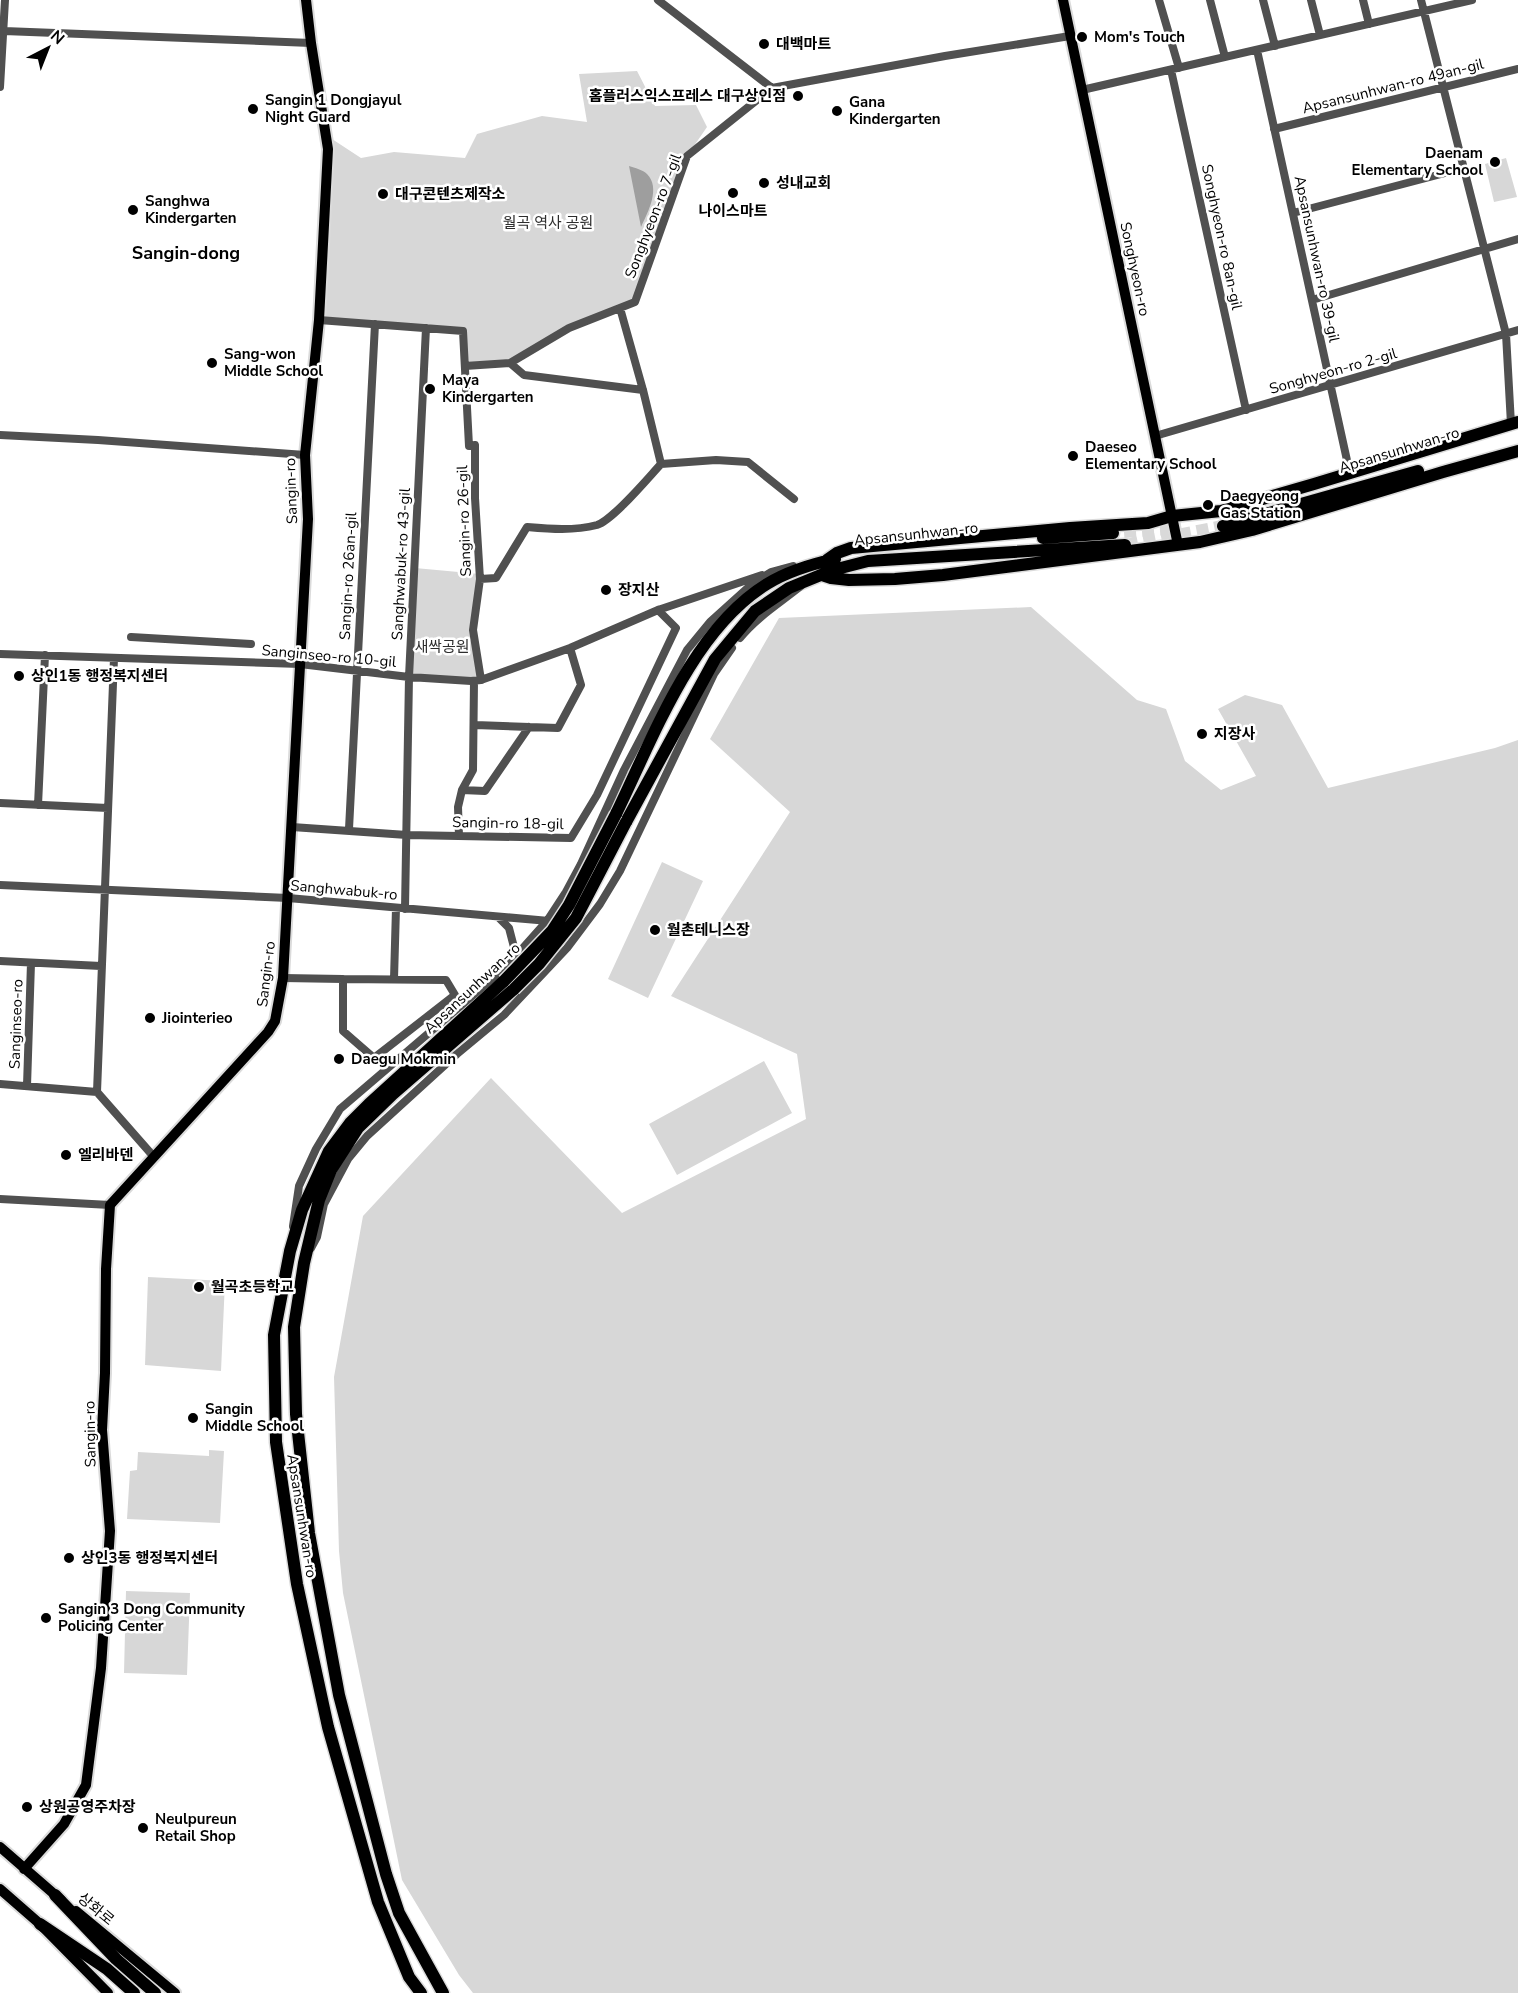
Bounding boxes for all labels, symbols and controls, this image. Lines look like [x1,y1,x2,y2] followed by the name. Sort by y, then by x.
[18,18,78,78] north arrow
[46,25,69,50] text: N
[1094,27,1185,47] place label: Mom's Touch
[1075,30,1089,44] marker: Mom's Touch
[776,34,831,54] place label: 대백마트
[757,37,771,51] marker: 대백마트
[1300,54,1486,118] street label: Apsansunhwan-ro 49an-gil
[589,86,786,106] place label: 홈플러스익스프레스 대구상인점
[791,89,805,103] marker: 홈플러스익스프레스 대구상인점
[265,90,402,127] place label: Sangin 1 Dongjayul Night Guard
[849,92,941,129] place label: Gana Kindergarten
[246,102,260,116] marker: Sangin 1 Dongjayul Night Guard
[830,104,844,118] marker: Gana Kindergarten
[1352,143,1483,180] place label: Daenam Elementary School
[620,150,686,281] street label: Songhyeon-ro 7-gil
[1488,155,1502,169] marker: Daenam Elementary School
[1197,162,1247,312] street label: Songhyeon-ro 8an-gil
[776,173,831,193] place label: 성내교회
[1290,174,1345,345] street label: Apsansunhwan-ro 39-gil
[757,176,771,190] marker: 성내교회
[395,184,506,204] place label: 대구콘텐츠제작소
[726,186,740,200] marker: 나이스마트
[376,187,390,201] marker: 대구콘텐츠제작소
[145,191,237,228] place label: Sanghwa Kindergarten
[698,201,768,221] place label: 나이스마트
[126,203,140,217] marker: Sanghwa Kindergarten
[503,213,593,233] park label: 월곡 역사 공원
[1115,220,1155,318] street label: Songhyeon-ro
[132,241,240,265] district label: Sangin-dong
[1267,343,1400,399] street label: Songhyeon-ro 2-gil
[224,344,323,381] place label: Sang-won Middle School
[205,356,219,370] marker: Sang-won Middle School
[442,370,534,407] place label: Maya Kindergarten
[423,382,437,396] marker: Maya Kindergarten
[1336,422,1462,478] street label: Apsansunhwan-ro
[1085,437,1217,474] place label: Daeseo Elementary School
[1066,449,1080,463] marker: Daeseo Elementary School
[280,457,302,525] street label: Sangin-ro
[452,464,476,577] street label: Sangin-ro 26-gil
[1220,486,1301,523] place label: Daegyeong Gas Station
[387,487,415,641] street label: Sanghwabuk-ro 43-gil
[1201,498,1215,512] marker: Daegyeong Gas Station
[335,511,361,640] street label: Sangin-ro 26an-gil
[853,518,979,550] street label: Apsansunhwan-ro
[618,580,660,600] place label: 장지산
[599,583,613,597] marker: 장지산
[414,637,470,657] park label: 새싹공원
[261,640,398,672] street label: Sanginseo-ro 10-gil
[31,666,168,686] place label: 상인1동 행정복지센터
[12,669,26,683] marker: 상인1동 행정복지센터
[1214,724,1256,744] place label: 지장사
[1195,727,1209,741] marker: 지장사
[452,812,565,834] street label: Sangin-ro 18-gil
[290,875,398,905] street label: Sanghwabuk-ro
[667,920,750,940] place label: 월촌테니스장
[648,923,662,937] marker: 월촌테니스장
[420,938,524,1038] street label: Apsansunhwan-ro
[252,940,280,1008] street label: Sangin-ro
[4,979,28,1069] street label: Sanginseo-ro
[161,1008,233,1028] place label: Jiointerieo
[143,1011,157,1025] marker: Jiointerieo
[351,1049,456,1069] place label: Daegu Mokmin
[332,1052,346,1066] marker: Daegu Mokmin
[78,1145,133,1165] place label: 엘리바덴
[59,1148,73,1162] marker: 엘리바덴
[211,1277,294,1297] place label: 월곡초등학교
[192,1280,206,1294] marker: 월곡초등학교
[205,1399,304,1436] place label: Sangin Middle School
[79,1401,101,1467] street label: Sangin-ro
[186,1411,200,1425] marker: Sangin Middle School
[282,1453,322,1579] street label: Apsansunhwan-ro
[81,1548,218,1568] place label: 상인3동 행정복지센터
[62,1551,76,1565] marker: 상인3동 행정복지센터
[58,1599,245,1636] place label: Sangin 3 Dong Community Policing Center
[39,1611,53,1625] marker: Sangin 3 Dong Community Policing Center
[39,1797,136,1817] place label: 상원공영주차장
[20,1800,34,1814] marker: 상원공영주차장
[155,1809,237,1846] place label: Neulpureun Retail Shop
[136,1821,150,1835] marker: Neulpureun Retail Shop
[74,1888,118,1930] street label: 상화로

